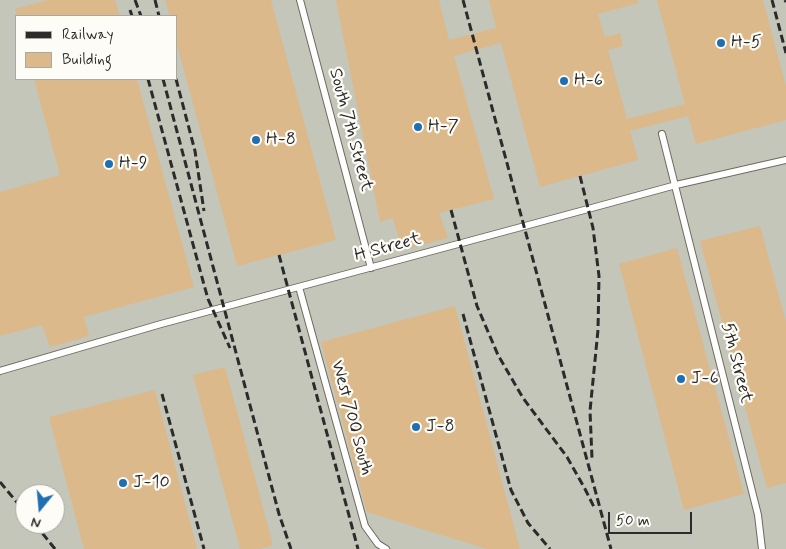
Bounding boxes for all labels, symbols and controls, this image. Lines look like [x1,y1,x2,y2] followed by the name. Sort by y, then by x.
[15,15,178,80] legend
[62,25,114,45] text: Railway
[731,32,762,54] place label: H-5
[715,37,727,49] marker: H-5
[62,50,112,70] text: Building
[323,66,377,194] street label: South 7th Street
[574,70,603,92] place label: H-6
[558,75,570,87] marker: H-6
[428,116,459,138] place label: H-7
[412,121,424,133] marker: H-7
[266,129,296,151] place label: H-8
[250,134,262,146] marker: H-8
[119,153,148,175] place label: H-9
[103,158,115,170] marker: H-9
[352,229,424,267] street label: H Street
[716,320,756,406] street label: 5th Street
[325,358,377,478] street label: West 700 South
[691,368,719,390] place label: J-6
[675,373,687,385] marker: J-6
[426,416,455,438] place label: J-8
[410,421,422,433] marker: J-8
[133,472,170,494] place label: J-10
[117,477,129,489] marker: J-10
[15,484,65,534] north arrow
[611,502,695,534] scale bar
[616,511,650,531] text: 50 m
[29,512,43,532] text: N

